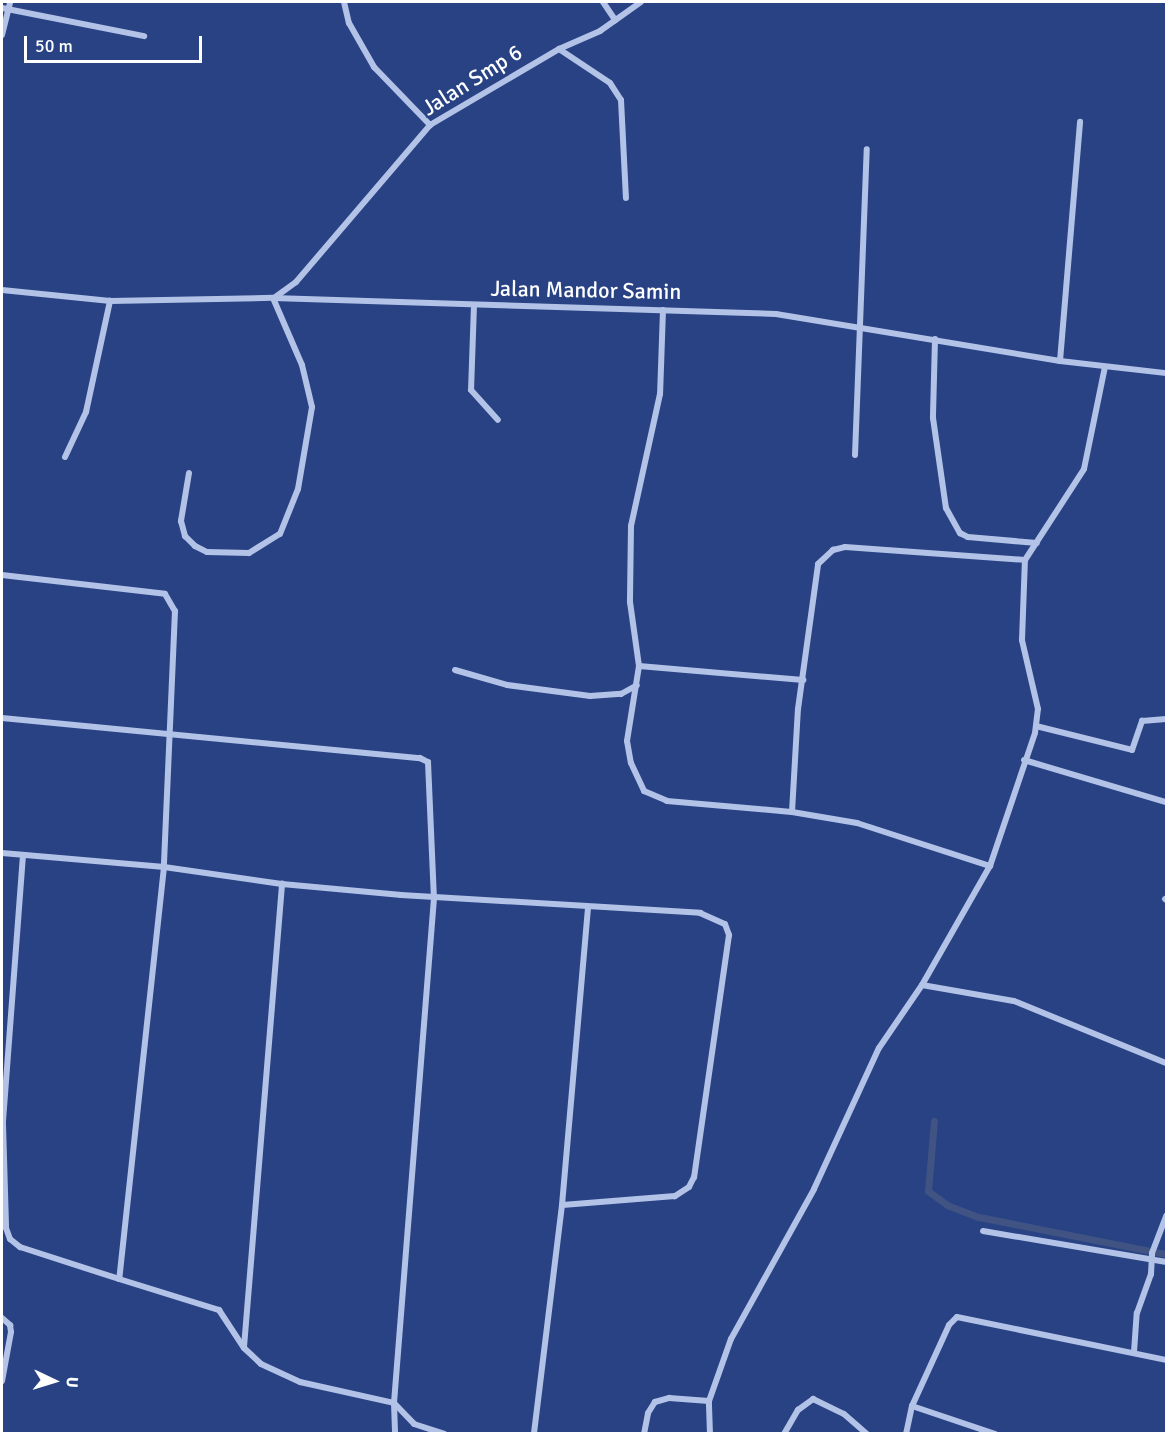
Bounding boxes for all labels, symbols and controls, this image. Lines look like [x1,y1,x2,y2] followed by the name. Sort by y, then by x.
[27,24,206,62] scale bar
[35,35,73,57] text: 50 m
[417,39,527,121] street label: Jalan Smp 6
[490,275,682,305] street label: Jalan Mandor Samin
[24,1351,84,1411] north arrow
[62,1376,82,1388] text: U

